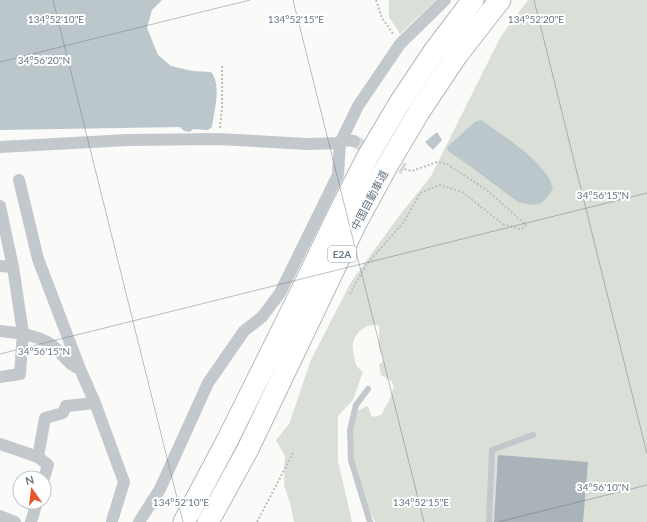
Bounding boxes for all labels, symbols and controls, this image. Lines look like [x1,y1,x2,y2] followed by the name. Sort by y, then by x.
[28,13,84,25] text: 134°52'10"E
[268,13,324,25] text: 134°52'15"E
[508,13,564,25] text: 134°52'20"E
[18,54,70,66] text: 34°56'20"N
[348,168,390,232] street label: 中国自動車道
[577,189,629,201] text: 34°56'15"N
[328,246,356,262] road number: E2A
[18,345,70,357] text: 34°56'15"N
[12,470,52,510] north arrow
[24,472,35,487] text: N
[577,481,629,493] text: 34°56'10"N
[153,496,209,508] text: 134°52'10"E
[393,496,449,508] text: 134°52'15"E

